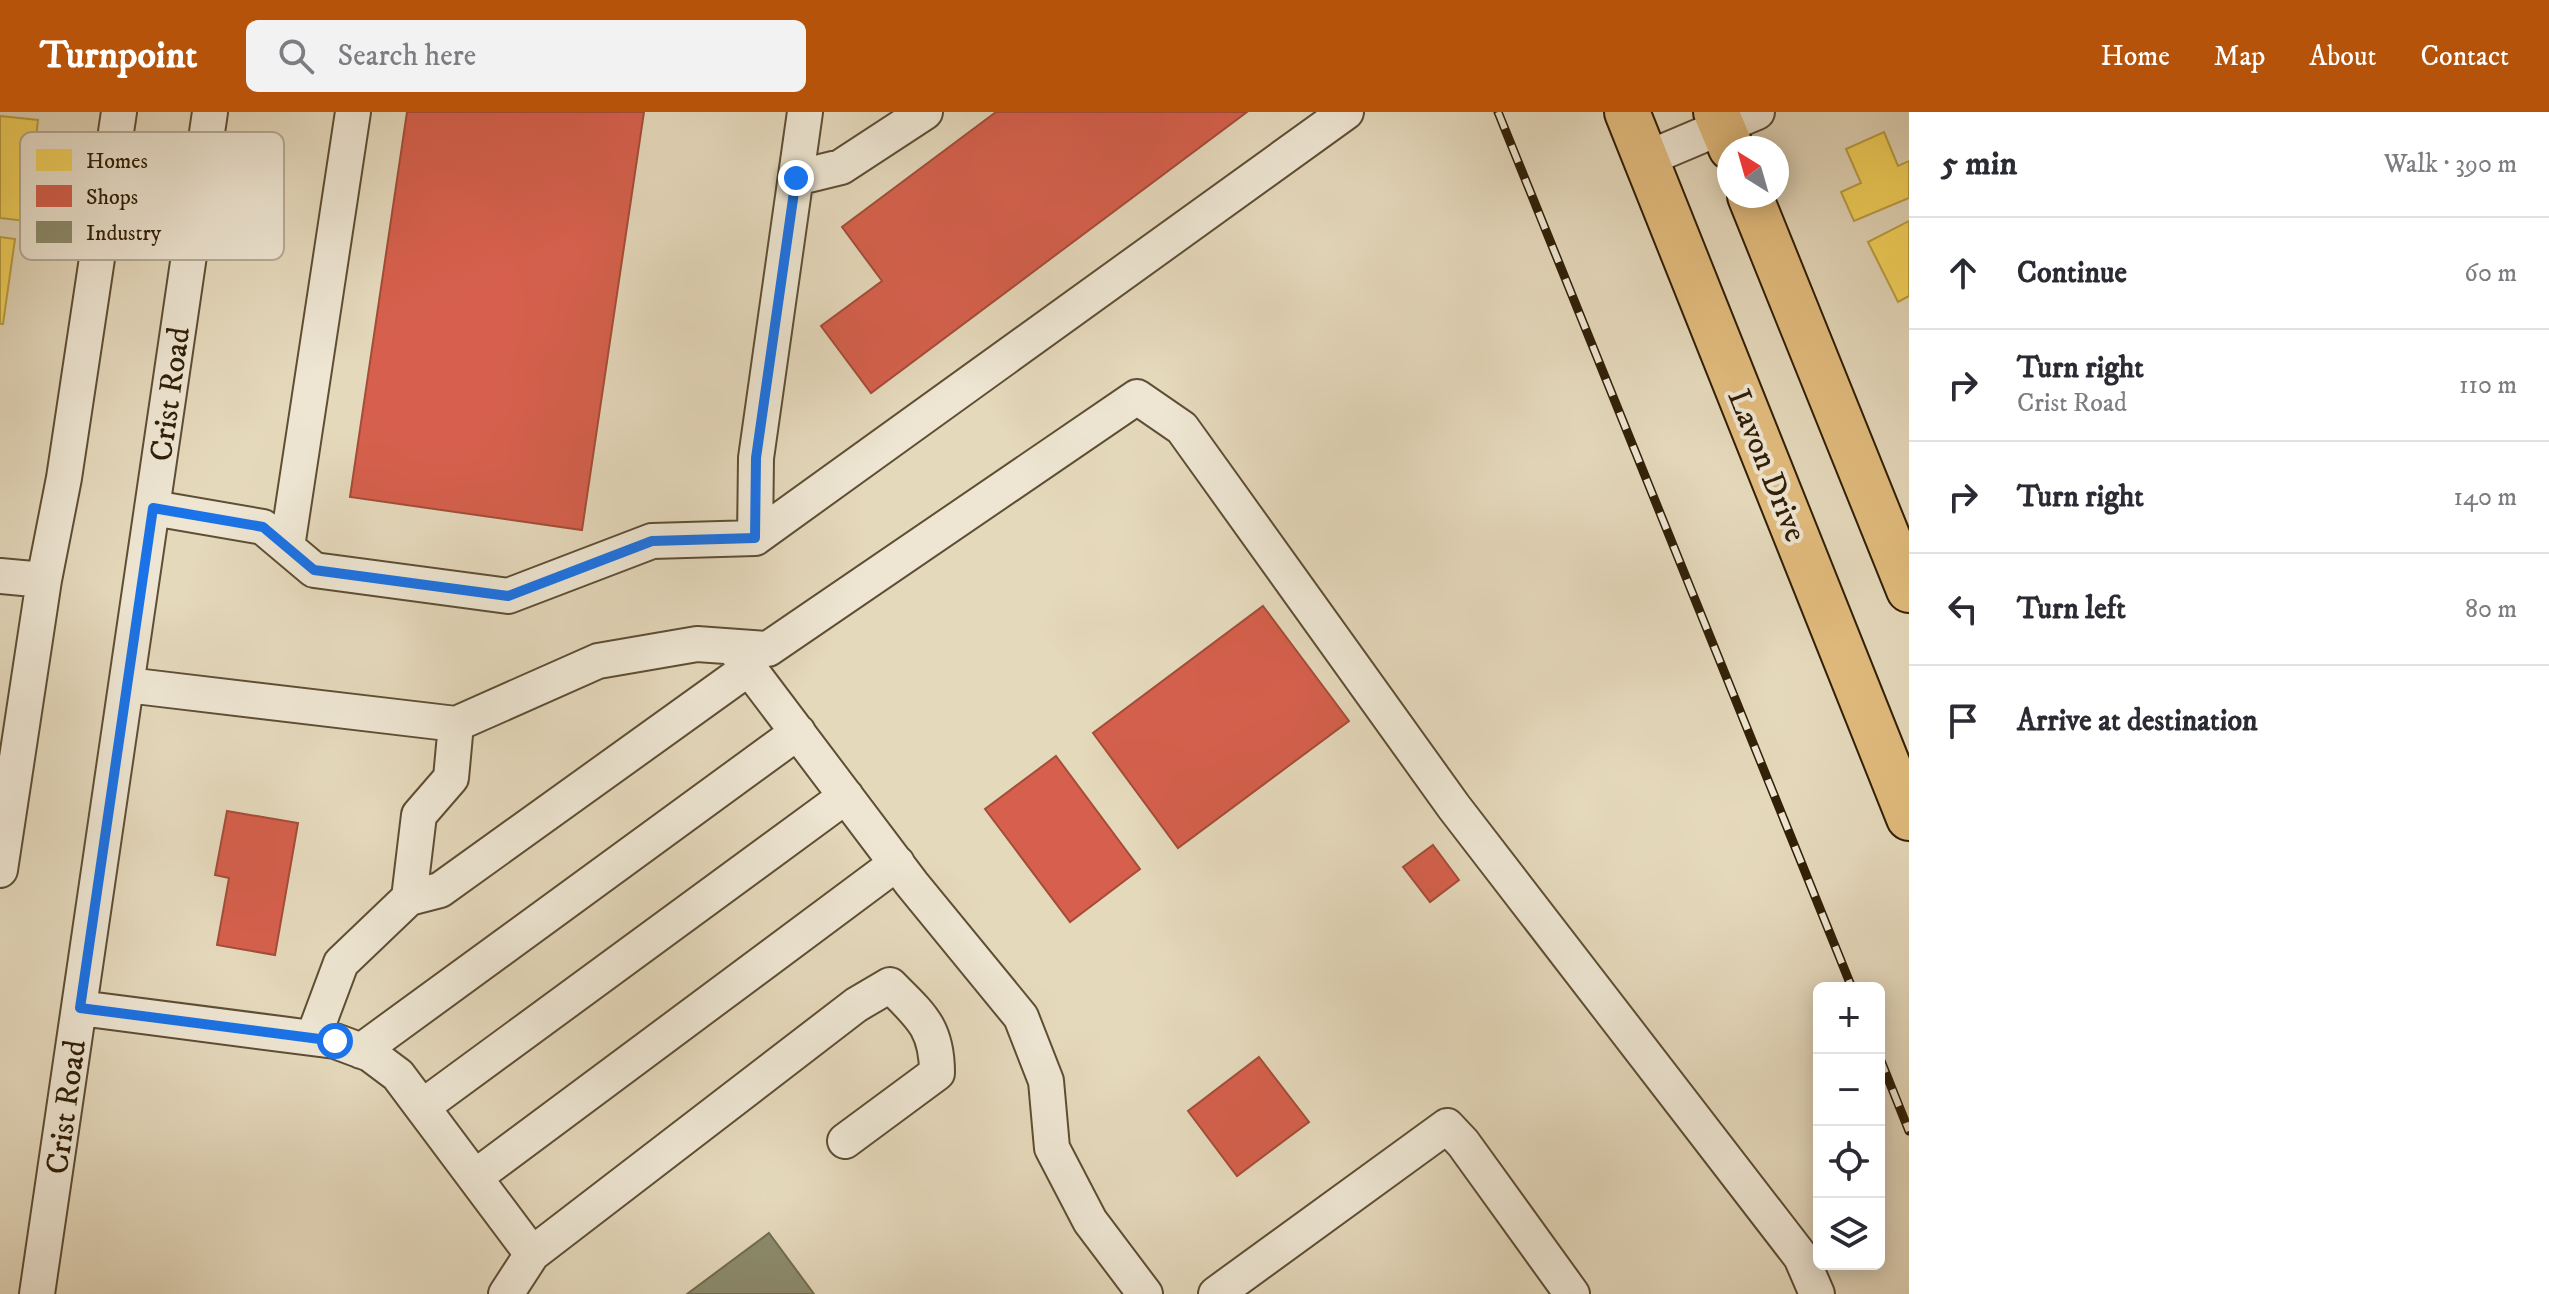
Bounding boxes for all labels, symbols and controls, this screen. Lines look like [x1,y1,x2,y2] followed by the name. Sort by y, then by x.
[246,20,806,92] search box
[40,32,198,80] text: Turnpoint
[274,34,318,78] icon: search
[338,38,476,75] text: Search here
[2101,39,2170,74] text: Home
[2214,39,2265,74] text: Map
[2309,39,2376,74] text: About
[2420,39,2509,74] text: Contact
[20,132,284,260] legend
[1717,136,1789,208] north arrow
[1941,143,2017,185] text: 5 min
[86,148,148,175] text: Homes
[2384,148,2517,181] text: Walk · 390 m
[778,160,814,196] route end
[86,184,138,211] text: Shops
[86,220,162,247] text: Industry
[1941,251,1985,295] icon: ahead
[2017,255,2127,292] text: Continue
[2464,257,2517,290] text: 60 m
[142,324,200,464] street label: Crist Road
[2017,350,2144,387] text: Turn right
[1941,363,1985,407] icon: right
[2459,369,2517,402] text: 110 m
[1717,384,1815,548] street label: Lavon Drive
[2017,387,2127,420] text: Crist Road
[1941,475,1985,519] icon: right
[2017,479,2144,516] text: Turn right
[2453,481,2517,514] text: 140 m
[1941,587,1985,631] icon: left
[2017,591,2126,628] text: Turn left
[2465,593,2517,626] text: 80 m
[1941,699,1985,743] icon: arrive
[2017,703,2258,740] text: Arrive at destination
[1813,982,1885,1270] map controls
[1813,982,1885,1054] button: +
[317,1023,353,1059] route start
[38,1037,96,1177] street label: Crist Road
[1813,1054,1885,1126] button: −
[1813,1126,1885,1198] button: locate
[1813,1198,1885,1270] button: layers

